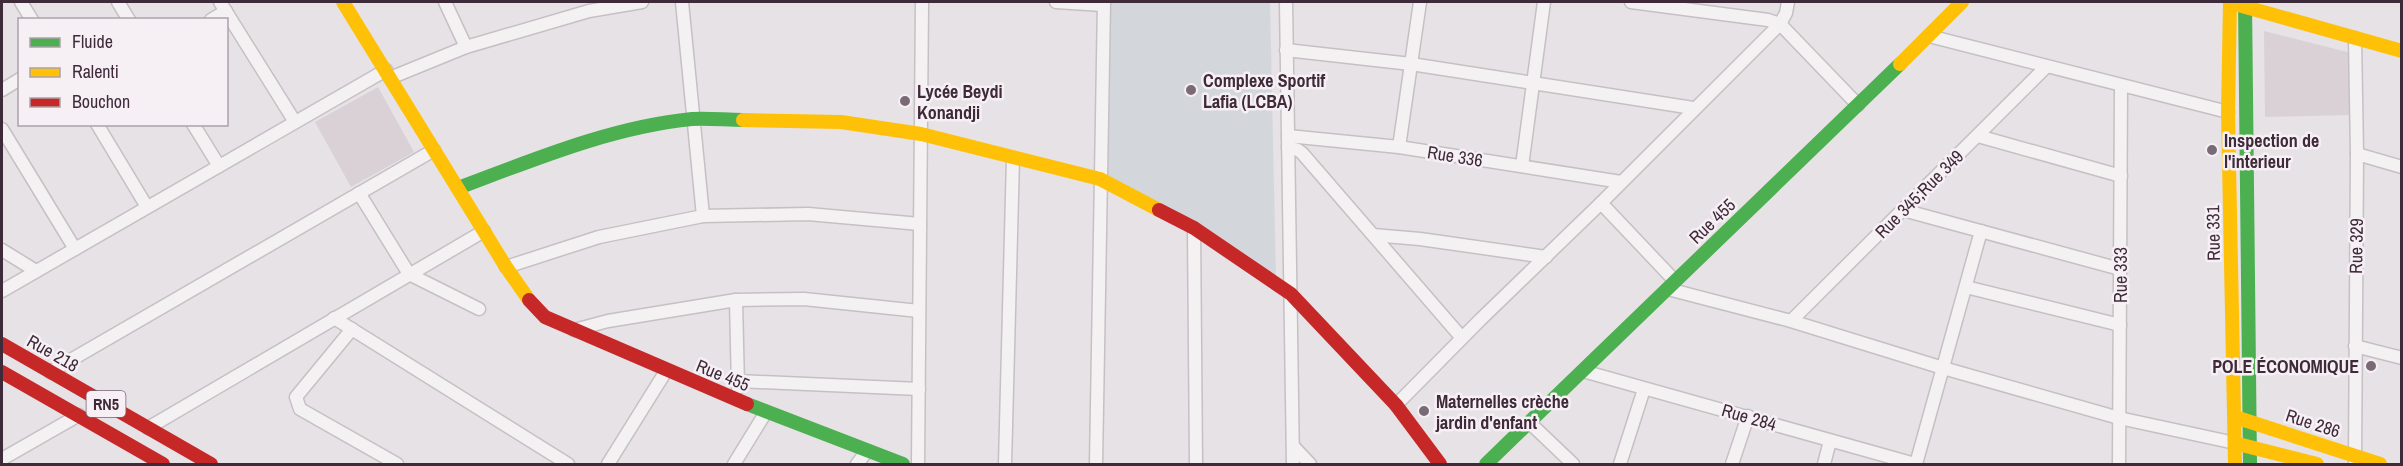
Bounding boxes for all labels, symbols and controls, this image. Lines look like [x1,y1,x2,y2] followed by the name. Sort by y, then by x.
[18,18,228,126] legend
[72,29,113,54] text: Fluide
[72,59,119,84] text: Ralenti
[1203,68,1325,114] place label: Complexe Sportif Lafia (LCBA)
[917,79,1003,125] place label: Lycée Beydi Konandji
[1184,83,1198,97] marker: Complexe Sportif Lafia (LCBA)
[72,89,130,114] text: Bouchon
[898,94,912,108] marker: Lycée Beydi Konandji
[2224,128,2319,174] place label: Inspection de l'interieur
[1425,139,1485,173] street label: Rue 336
[2205,143,2219,157] marker: Inspection de l'interieur
[1869,144,1969,244] street label: Rue 345;Rue 349
[1683,193,1741,249] street label: Rue 455
[2200,204,2226,261] street label: Rue 331
[2343,218,2369,274] street label: Rue 329
[2108,247,2133,303] street label: Rue 333
[23,328,83,378] street label: Rue 218
[692,353,754,397] street label: Rue 455
[2212,354,2359,379] place label: POLE ÉCONOMIQUE
[2364,359,2378,373] marker: POLE ÉCONOMIQUE
[1435,389,1569,435] place label: Maternelles crèche jardin d'enfant
[86,391,126,417] road number: RN5
[1719,397,1779,437] street label: Rue 284
[2283,402,2343,444] street label: Rue 286
[1417,404,1431,418] marker: Maternelles crèche jardin d'enfant

